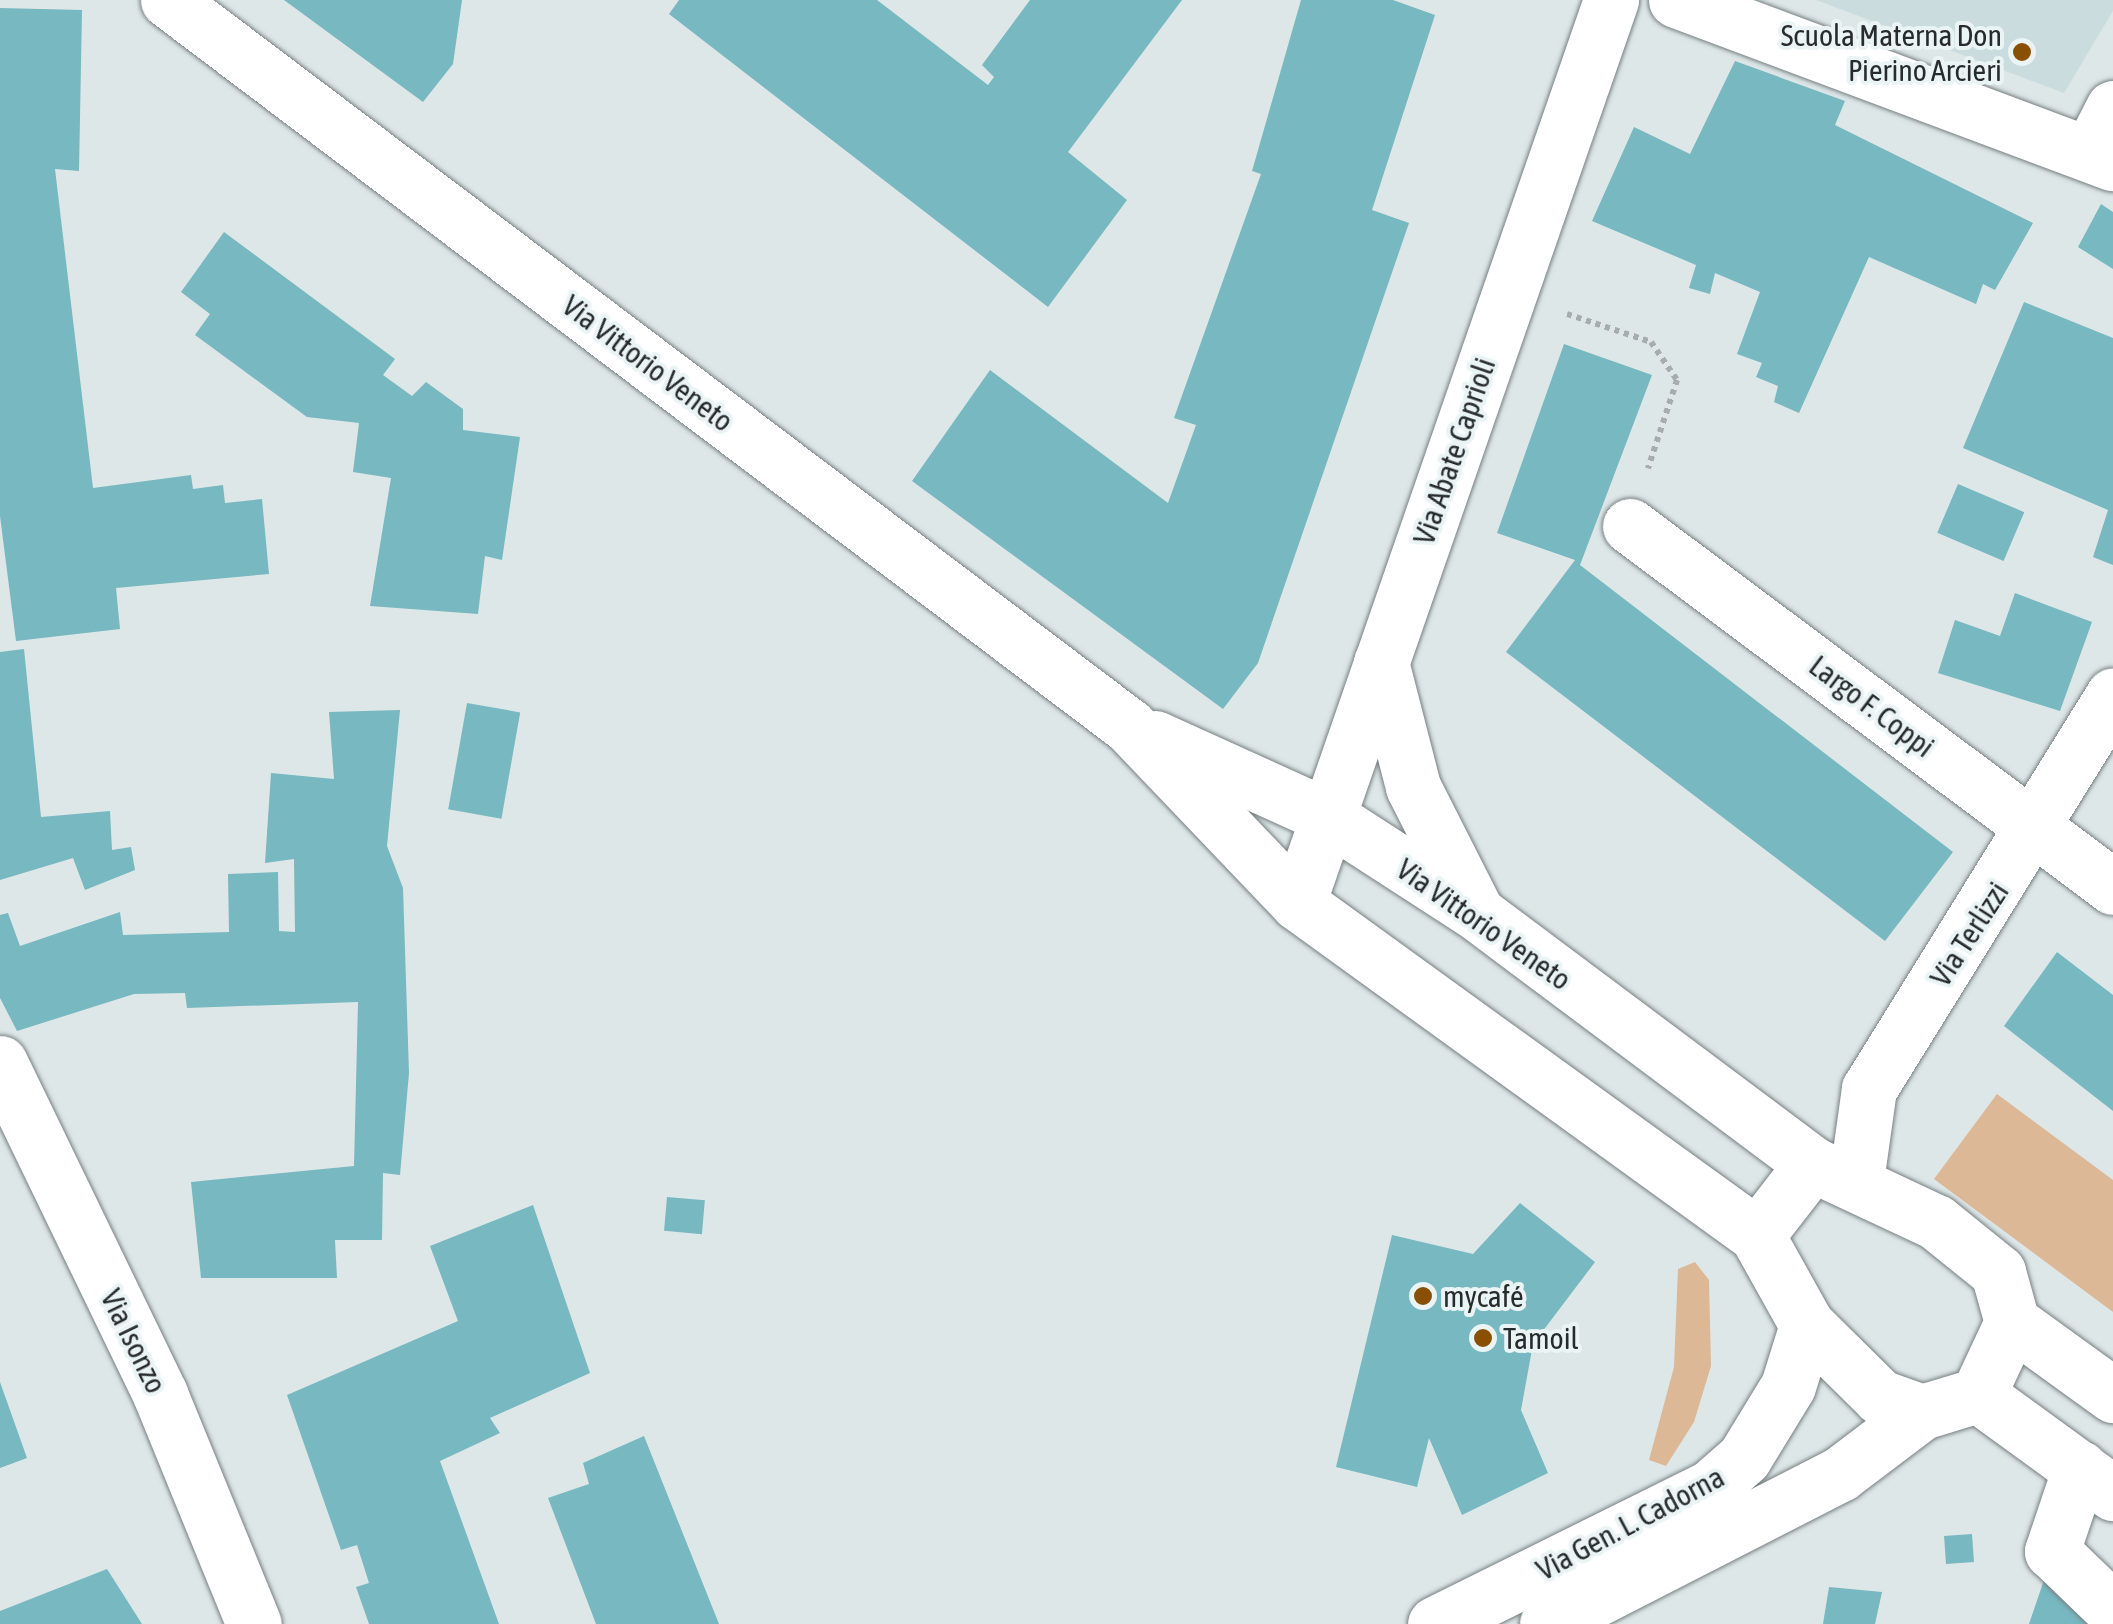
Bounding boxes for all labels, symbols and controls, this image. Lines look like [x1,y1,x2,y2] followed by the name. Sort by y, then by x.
[1781,17,2002,88] place label: Scuola Materna Don Pierino Arcieri
[2011,41,2033,63] marker: Scuola Materna Don Pierino Arcieri
[556,287,740,439] street label: Via Vittorio Veneto
[1405,353,1503,549] street label: Via Abate Caprioli
[1802,647,1942,765] street label: Largo F. Coppi
[1390,851,1578,997] street label: Via Vittorio Veneto
[1922,875,2016,993] street label: Via Terlizzi
[1443,1278,1524,1314] place label: mycafé
[93,1283,175,1399] street label: Via Isonzo
[1412,1285,1434,1307] marker: mycafé
[1503,1320,1579,1356] place label: Tamoil
[1472,1327,1494,1349] marker: Tamoil
[1530,1458,1730,1588] street label: Via Gen. L. Cadorna

